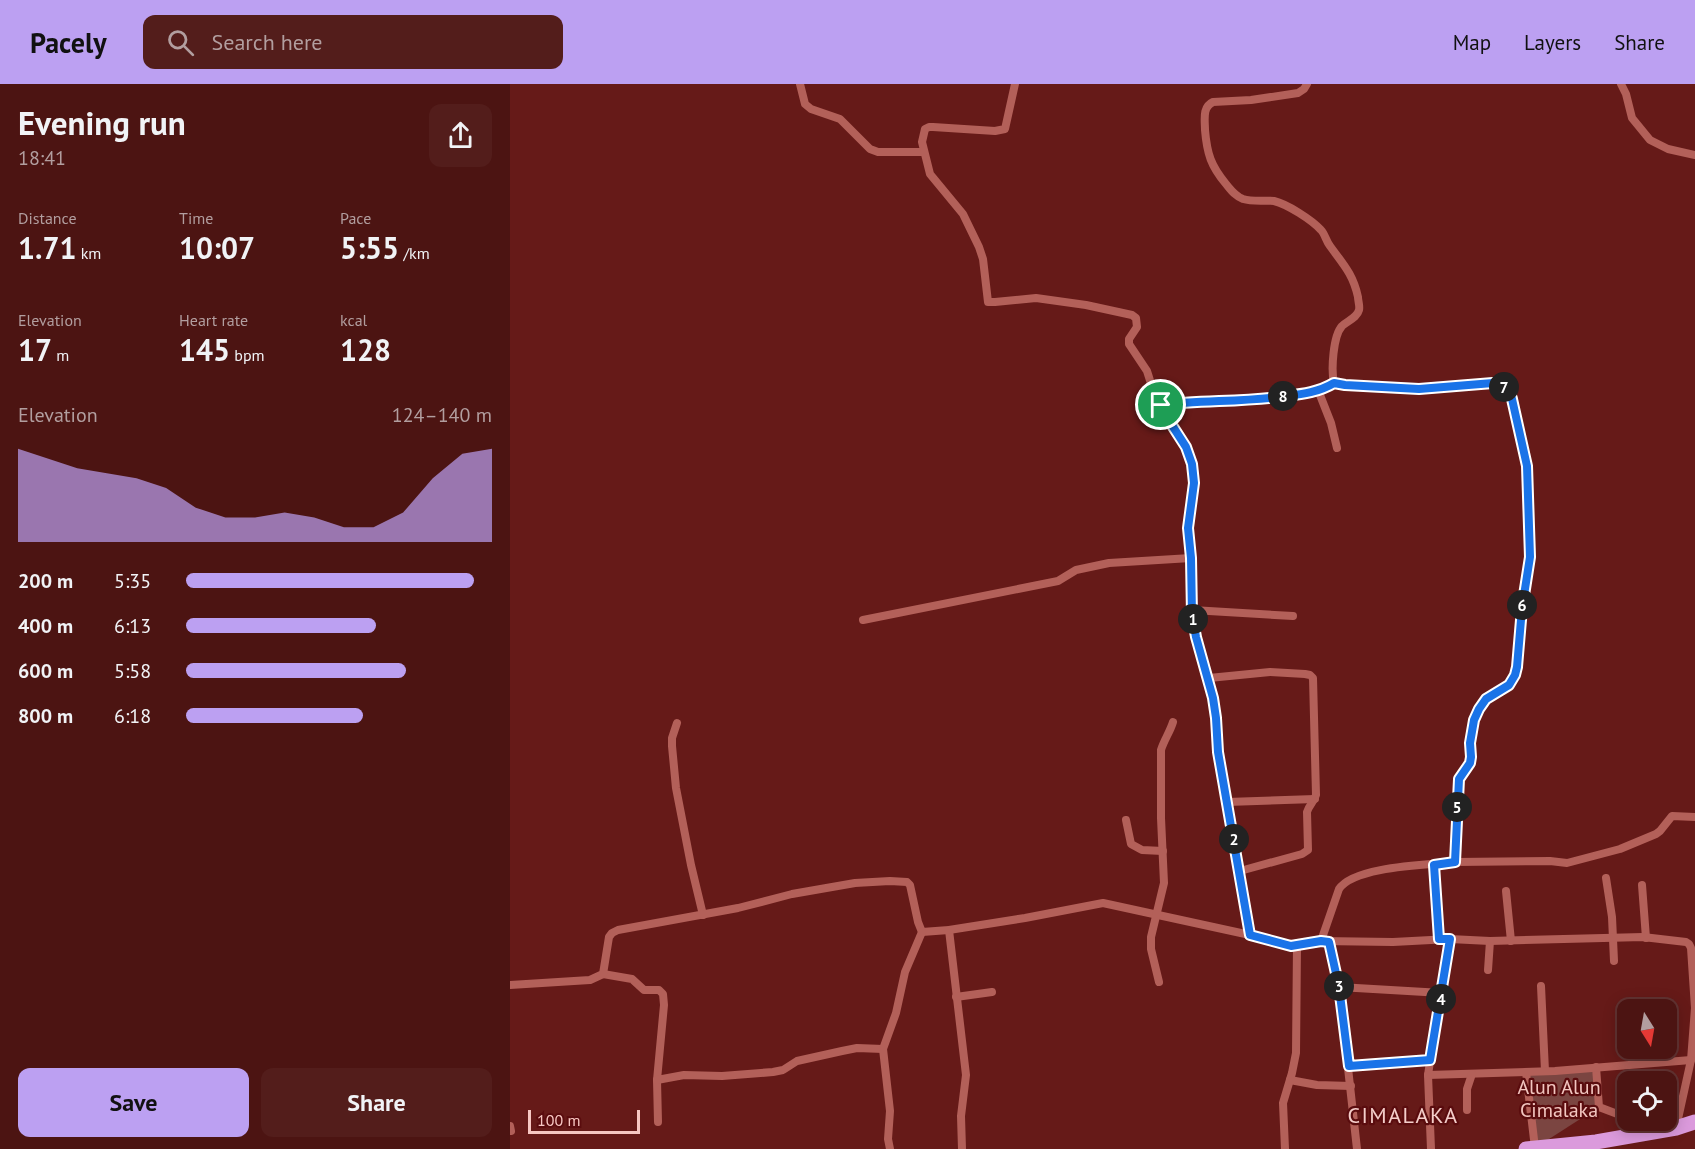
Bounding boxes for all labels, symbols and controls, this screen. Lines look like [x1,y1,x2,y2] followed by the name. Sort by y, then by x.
[143,15,563,69] search box
[30,24,107,61] text: Pacely
[164,26,197,59] icon: search
[212,28,323,56] text: Search here
[1453,29,1491,56] text: Map
[1524,29,1581,56] text: Layers
[1614,29,1665,56] text: Share
[18,101,186,144] text: Evening run
[429,104,492,167] button: share
[18,145,66,171] text: 18:41
[18,208,77,228] text: Distance
[179,208,213,228] text: Time
[340,208,371,228] text: Pace
[18,228,76,267] text: 1.71
[179,228,255,267] text: 10:07
[340,228,399,267] text: 5:55
[76,243,101,263] text: km
[399,243,430,263] text: /km
[18,310,82,330] text: Elevation
[179,310,248,330] text: Heart rate
[340,310,367,330] text: kcal
[18,330,52,369] text: 17
[179,330,230,369] text: 145
[340,330,391,369] text: 128
[52,345,69,365] text: m
[230,345,265,365] text: bpm
[1489,372,1519,402] pin: 7
[1499,377,1509,397] text: 7
[1135,379,1186,430] pin
[1268,381,1298,411] pin: 8
[1278,386,1288,406] text: 8
[1144,388,1177,421] icon: arrive
[18,402,98,428] text: Elevation
[392,402,492,428] text: 124–140 m
[18,568,73,594] text: 200 m
[114,568,151,594] text: 5:35
[1507,590,1537,620] pin: 6
[1517,595,1527,615] text: 6
[1178,604,1208,634] pin: 1
[1188,609,1198,629] text: 1
[18,613,73,639] text: 400 m
[114,613,151,639] text: 6:13
[18,658,73,684] text: 600 m
[114,658,151,684] text: 5:58
[18,703,73,729] text: 800 m
[114,703,151,729] text: 6:18
[1442,792,1472,822] pin: 5
[1452,797,1462,817] text: 5
[1219,824,1249,854] pin: 2
[1229,829,1239,849] text: 2
[1324,971,1354,1001] pin: 3
[1334,976,1344,996] text: 3
[1426,984,1456,1014] pin: 4
[1436,989,1446,1009] text: 4
[1617,999,1677,1059] north arrow
[1617,999,1677,1131] map controls
[18,1068,249,1137] button: Save
[261,1068,492,1137] button: Share
[1617,1071,1677,1131] button: locate
[1517,1074,1601,1123] park label: Alun Alun Cimalaka
[1347,1101,1459,1129] district label: CIMALAKA
[528,1107,640,1134] scale bar
[537,1110,580,1130] text: 100 m

